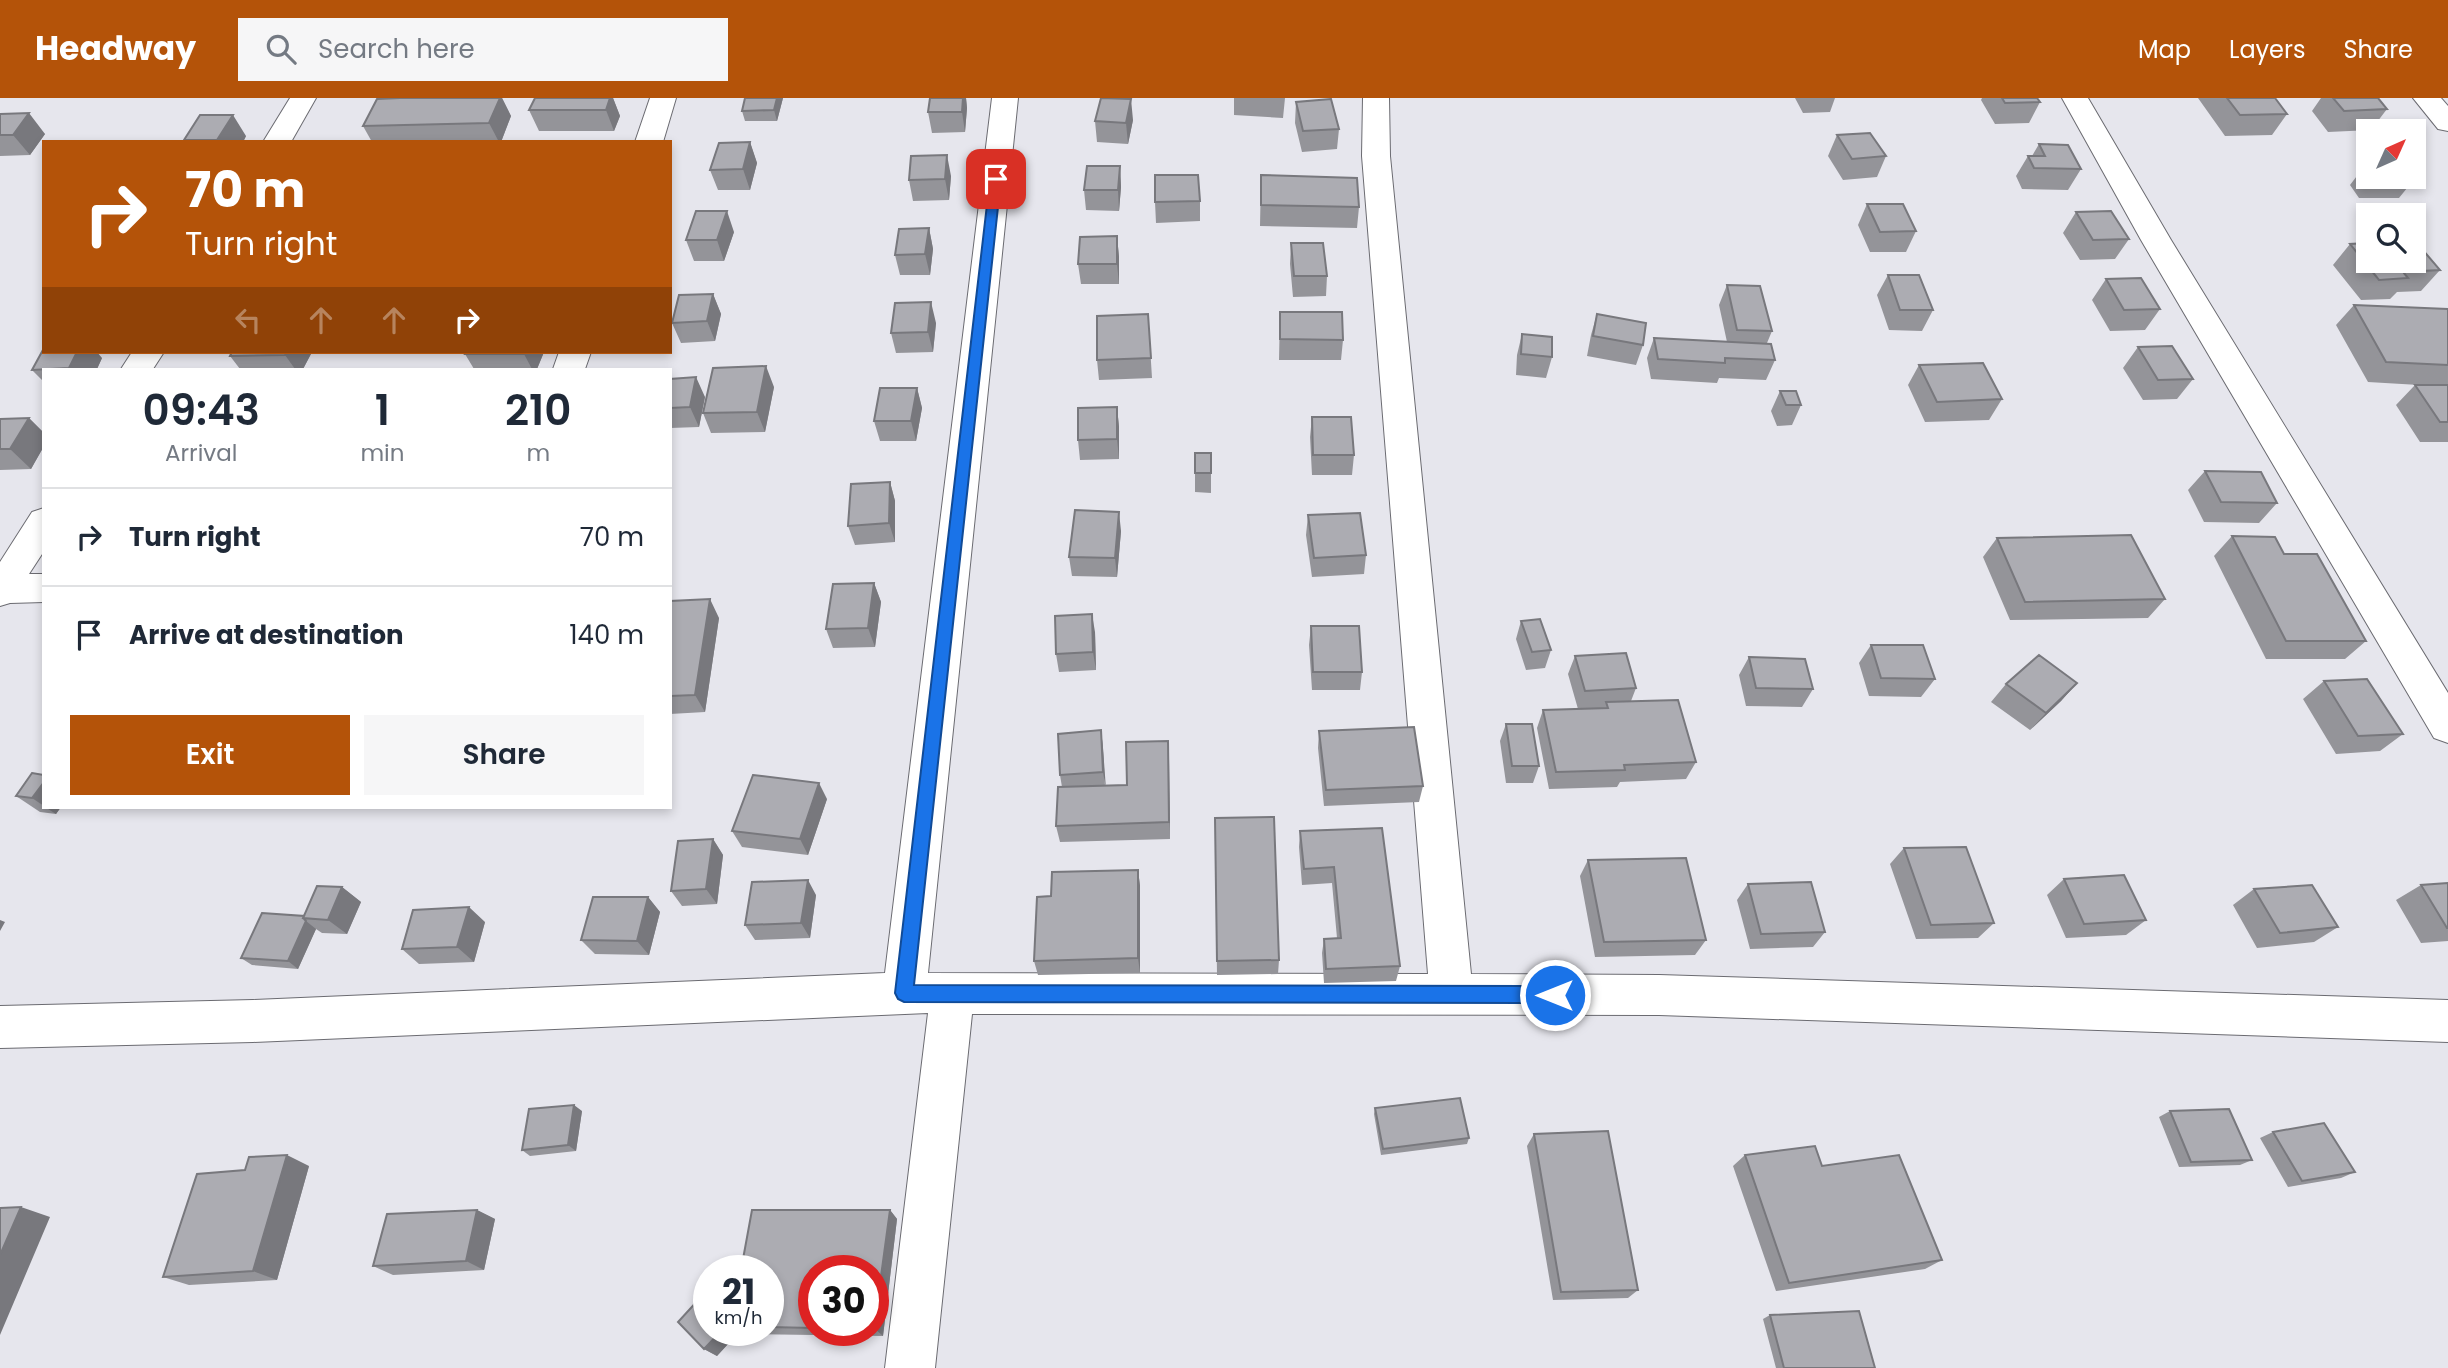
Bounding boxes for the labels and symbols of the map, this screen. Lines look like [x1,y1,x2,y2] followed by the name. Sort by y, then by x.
[2356,119,2426,189] north arrow
[966,149,1026,209] pin
[1518,958,1592,1032] position arrow
[798,1255,889,1346] speed limit sign: 30

